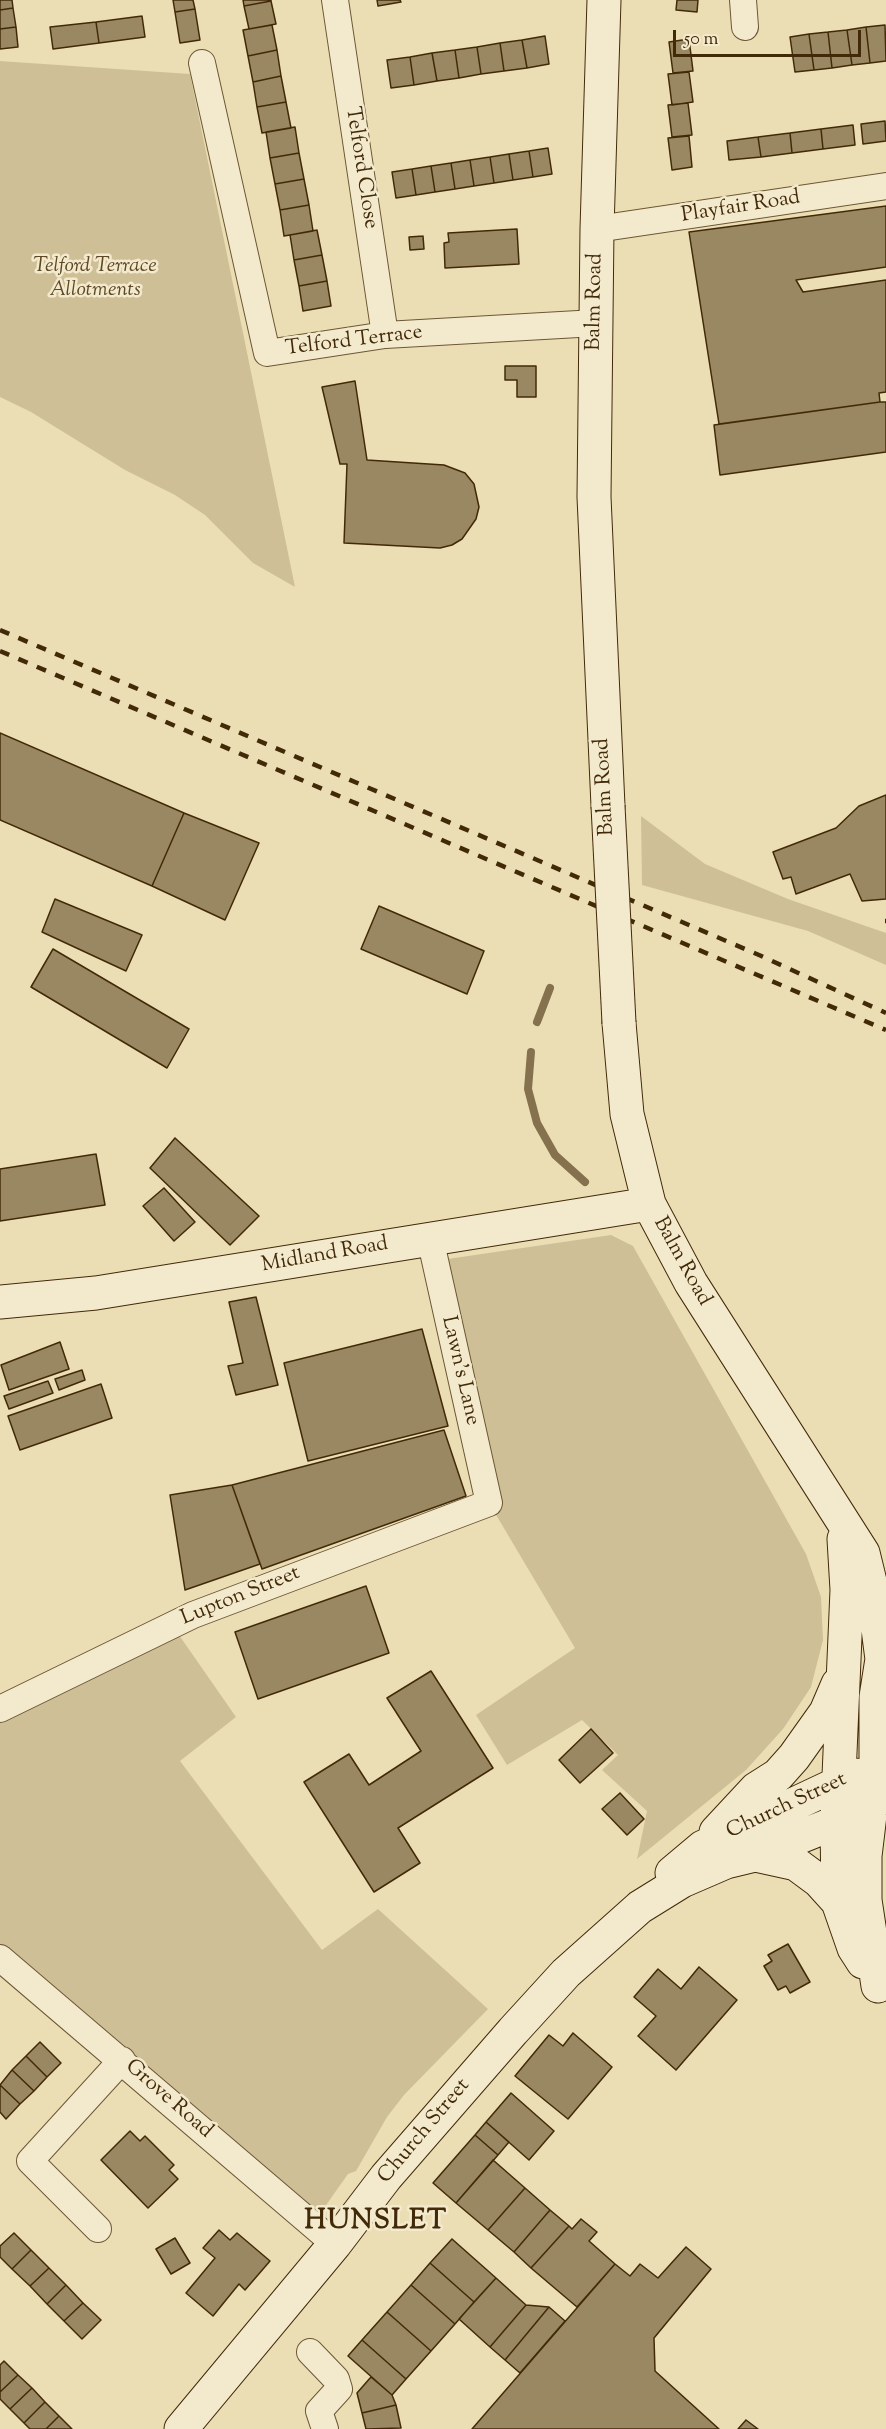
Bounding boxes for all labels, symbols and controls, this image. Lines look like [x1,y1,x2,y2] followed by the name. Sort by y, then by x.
[676,18,864,56] scale bar
[684,27,718,53] text: 50 m
[338,105,382,231] street label: Telford Close
[680,186,802,230] street label: Playfair Road
[583,253,609,351] street label: Balm Road
[33,254,157,304] park label: Telford Terrace Allotments
[284,321,424,363] street label: Telford Terrace
[591,737,621,837] street label: Balm Road
[646,1213,716,1311] street label: Balm Road
[260,1232,390,1280] street label: Midland Road
[434,1314,484,1428] street label: Lawn's Lane
[178,1562,304,1632] street label: Lupton Street
[723,1768,851,1846] street label: Church Street
[119,2055,217,2145] street label: Grove Road
[374,2074,476,2190] street label: Church Street
[304,2207,448,2239] district label: HUNSLET

